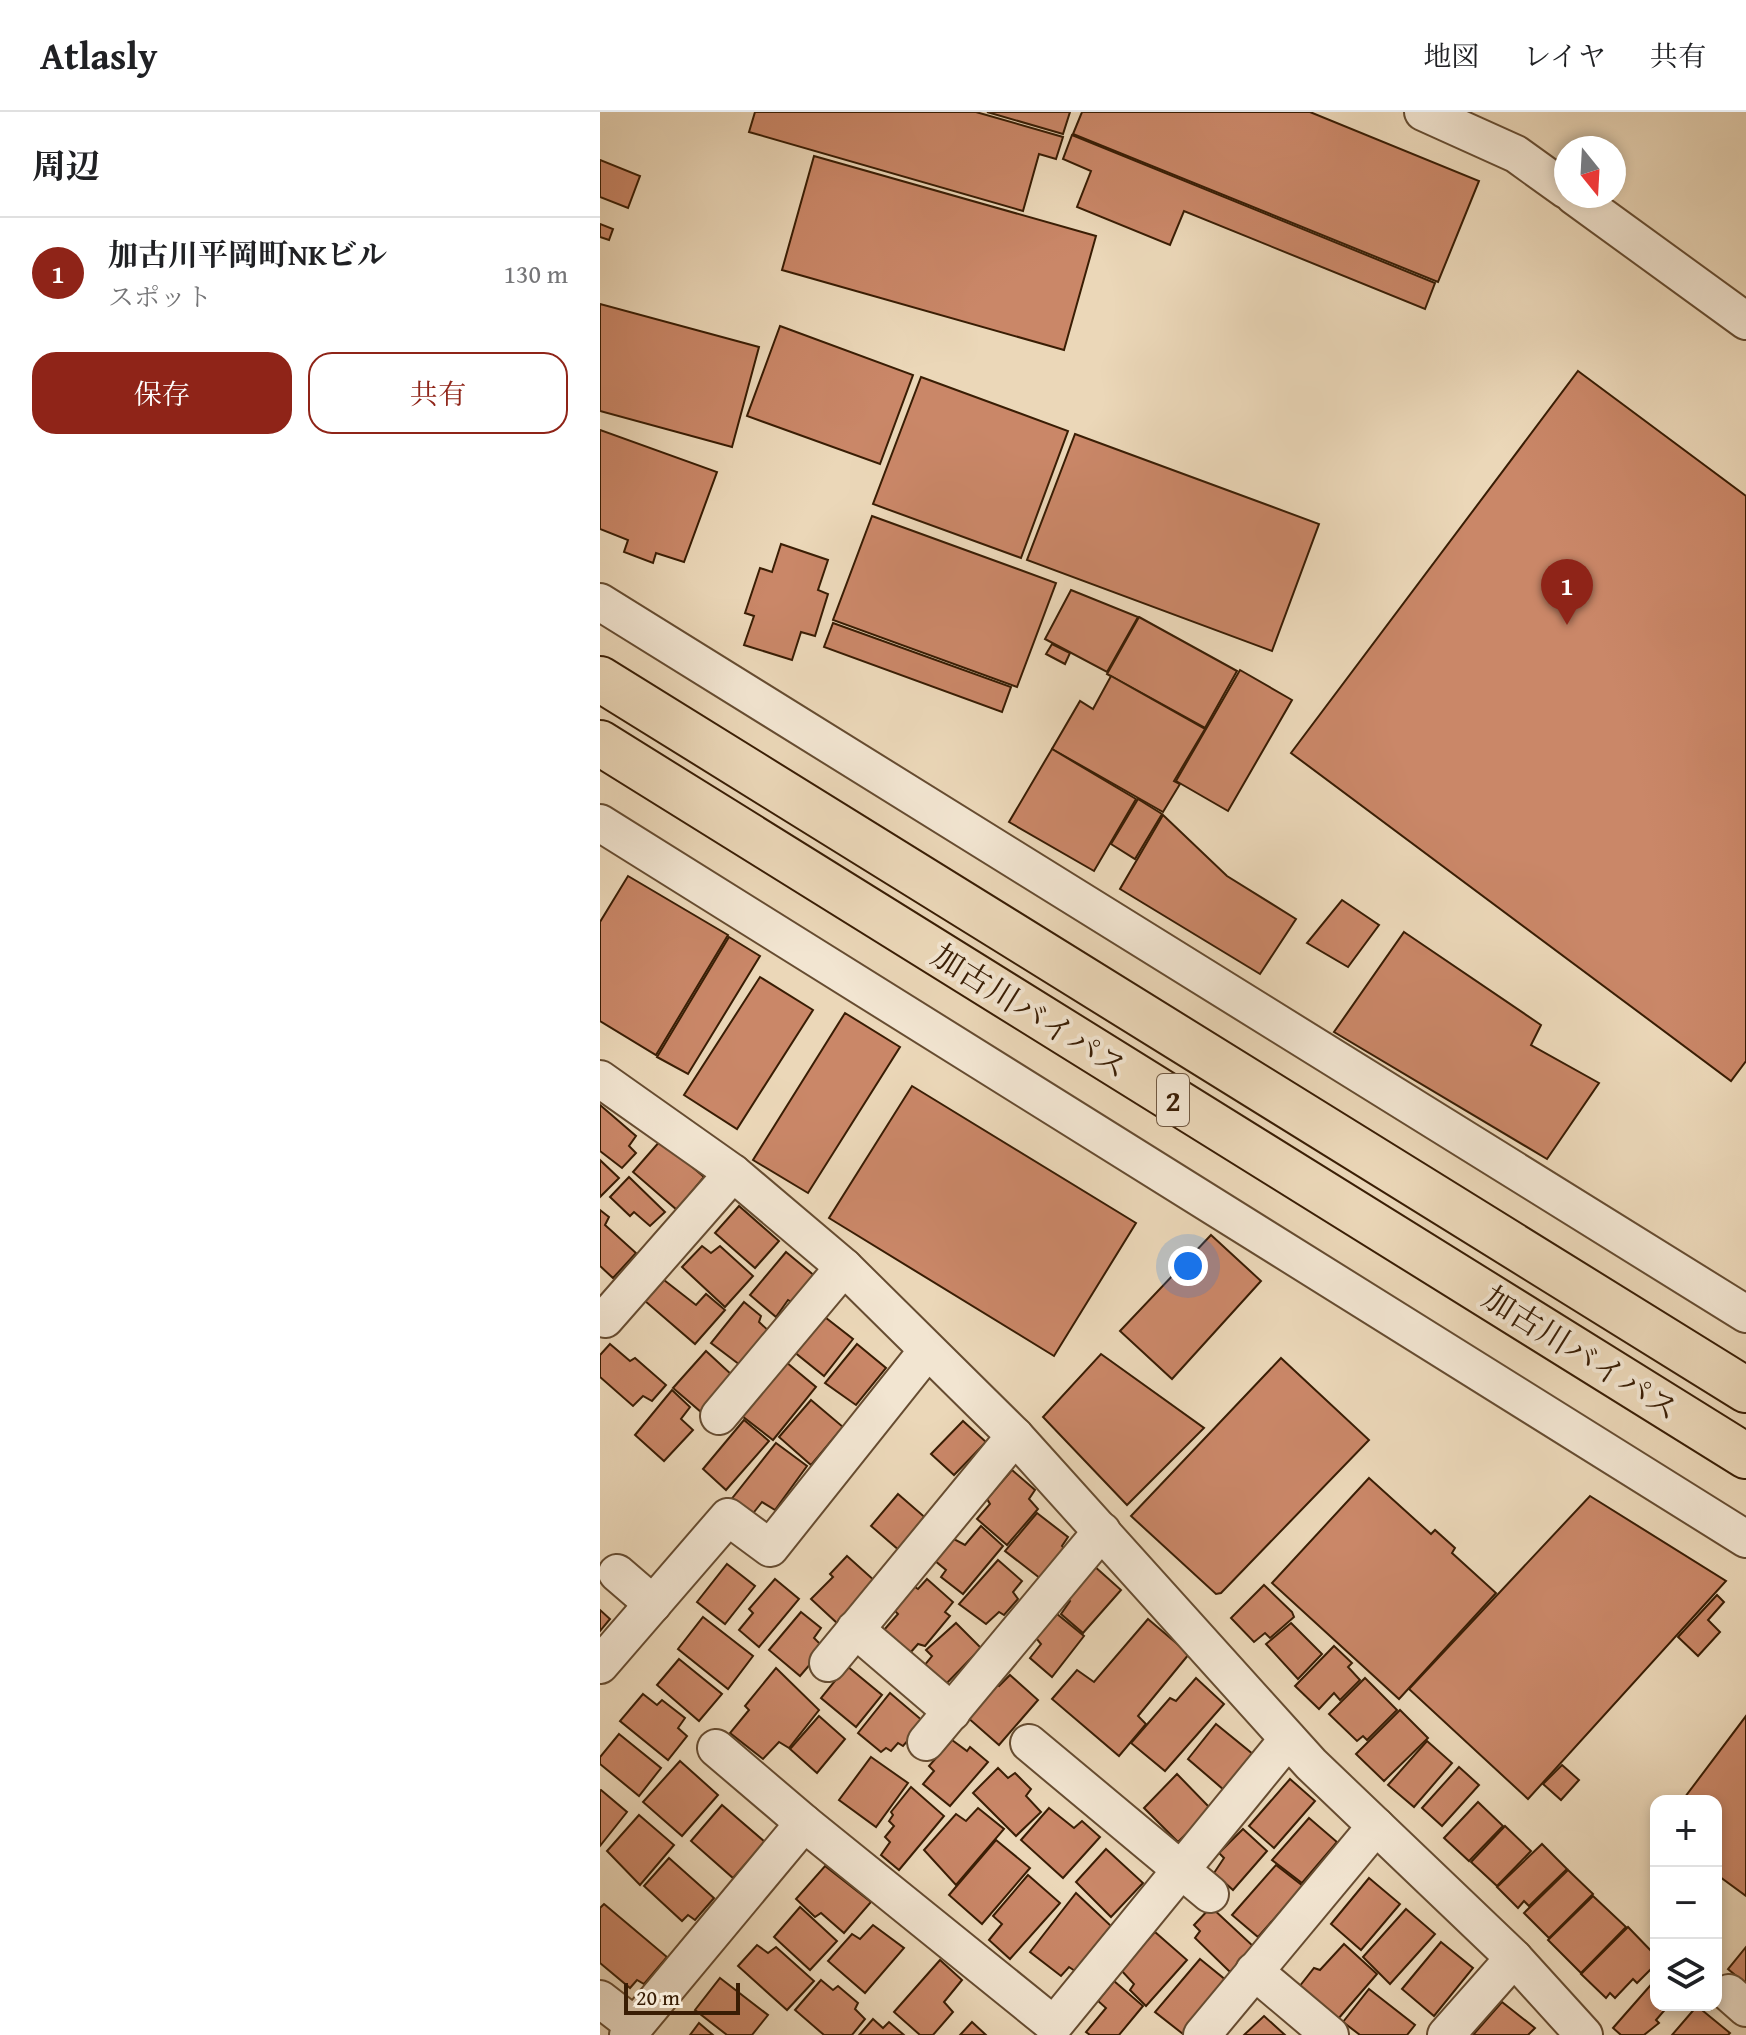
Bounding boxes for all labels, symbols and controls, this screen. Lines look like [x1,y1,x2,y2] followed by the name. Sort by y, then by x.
[40,27,158,83] text: Atlasly
[1423,35,1479,76] text: 地図
[1523,35,1606,76] text: レイヤ
[1650,35,1706,76] text: 共有
[1554,136,1626,208] north arrow
[32,141,100,190] text: 周辺
[108,232,387,276] text: 加古川平岡町NKビル
[51,254,65,293] text: 1
[503,254,568,293] text: 130 m
[108,277,212,316] text: スポット
[32,352,292,434] button: 保存
[308,352,568,434] button: 共有
[1541,559,1593,625] pin: 1
[923,932,1137,1090] street label: 加古川バイパス
[1157,1074,1189,1126] road number: 2
[1168,1246,1208,1286] your location
[1474,1274,1688,1432] street label: 加古川バイパス
[1650,1795,1722,2011] map controls
[1650,1795,1722,1867] button: +
[1650,1867,1722,1939] button: −
[1650,1939,1722,2011] button: layers
[624,1979,740,2015] scale bar
[636,1981,680,2013] text: 20 m

